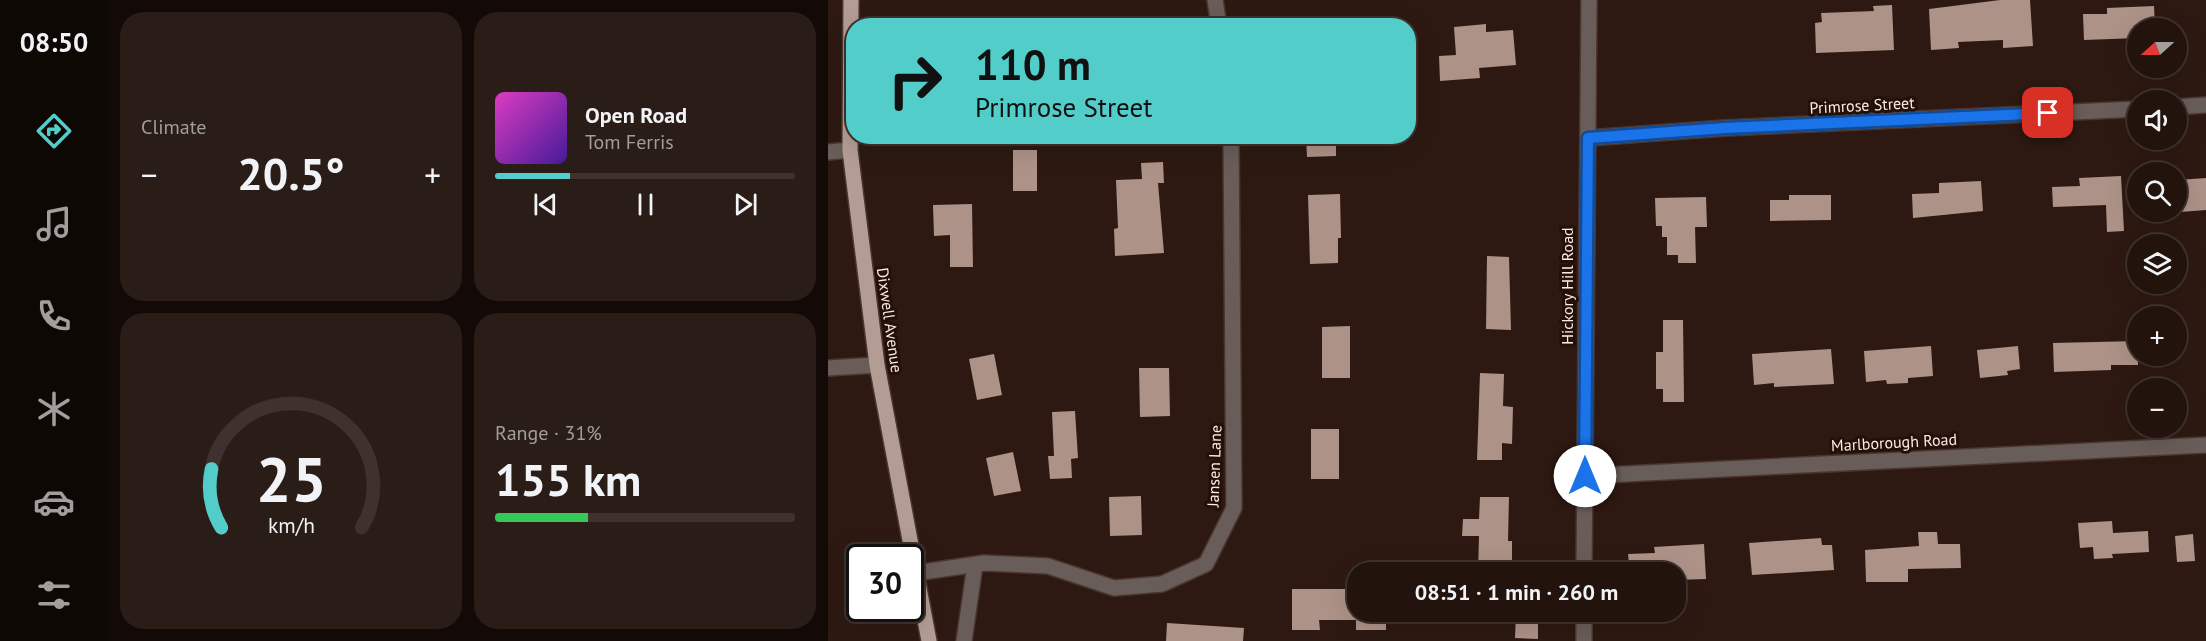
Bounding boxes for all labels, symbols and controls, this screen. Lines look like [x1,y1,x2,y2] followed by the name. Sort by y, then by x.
[2127,18,2187,78] north arrow
[2127,18,2187,438] map controls
[20,25,88,59] text: 08:50
[975,37,1091,92] text: 110 m
[876,42,954,120] icon: right
[2022,87,2073,138] pin
[975,90,1152,124] text: Primrose Street
[2127,90,2187,150] button: sound
[1809,92,1916,118] street label: Primrose Street
[2031,96,2064,129] icon: arrive
[585,101,687,129] text: Open Road
[33,110,75,152] icon: directions
[141,114,207,140] text: Climate
[585,129,674,155] text: Tom Ferris
[237,144,345,202] text: 20.5°
[141,153,158,196] text: −
[424,153,441,196] text: +
[2127,162,2187,222] button: search
[529,188,562,221] icon: previous
[629,188,662,221] icon: pause
[729,188,762,221] icon: next
[33,203,75,245] icon: music
[1557,227,1577,345] street label: Hickory Hill Road
[2127,234,2187,294] button: layers
[873,266,907,374] street label: Dixwell Avenue
[33,295,75,337] icon: phone
[2127,306,2187,366] button: +
[2127,378,2187,438] button: −
[33,388,75,430] icon: climate
[495,420,602,446] text: Range · 31%
[1203,425,1225,508] street label: Jansen Lane
[1831,429,1957,455] street label: Marlborough Road
[256,438,326,519] text: 25
[1553,444,1617,508] position arrow
[495,450,641,508] text: 155 km
[33,481,75,523] icon: car
[267,511,314,539] text: km/h
[846,544,924,622] speed limit sign: 30
[33,574,75,616] icon: filters
[1415,578,1618,606] text: 08:51 · 1 min · 260 m

